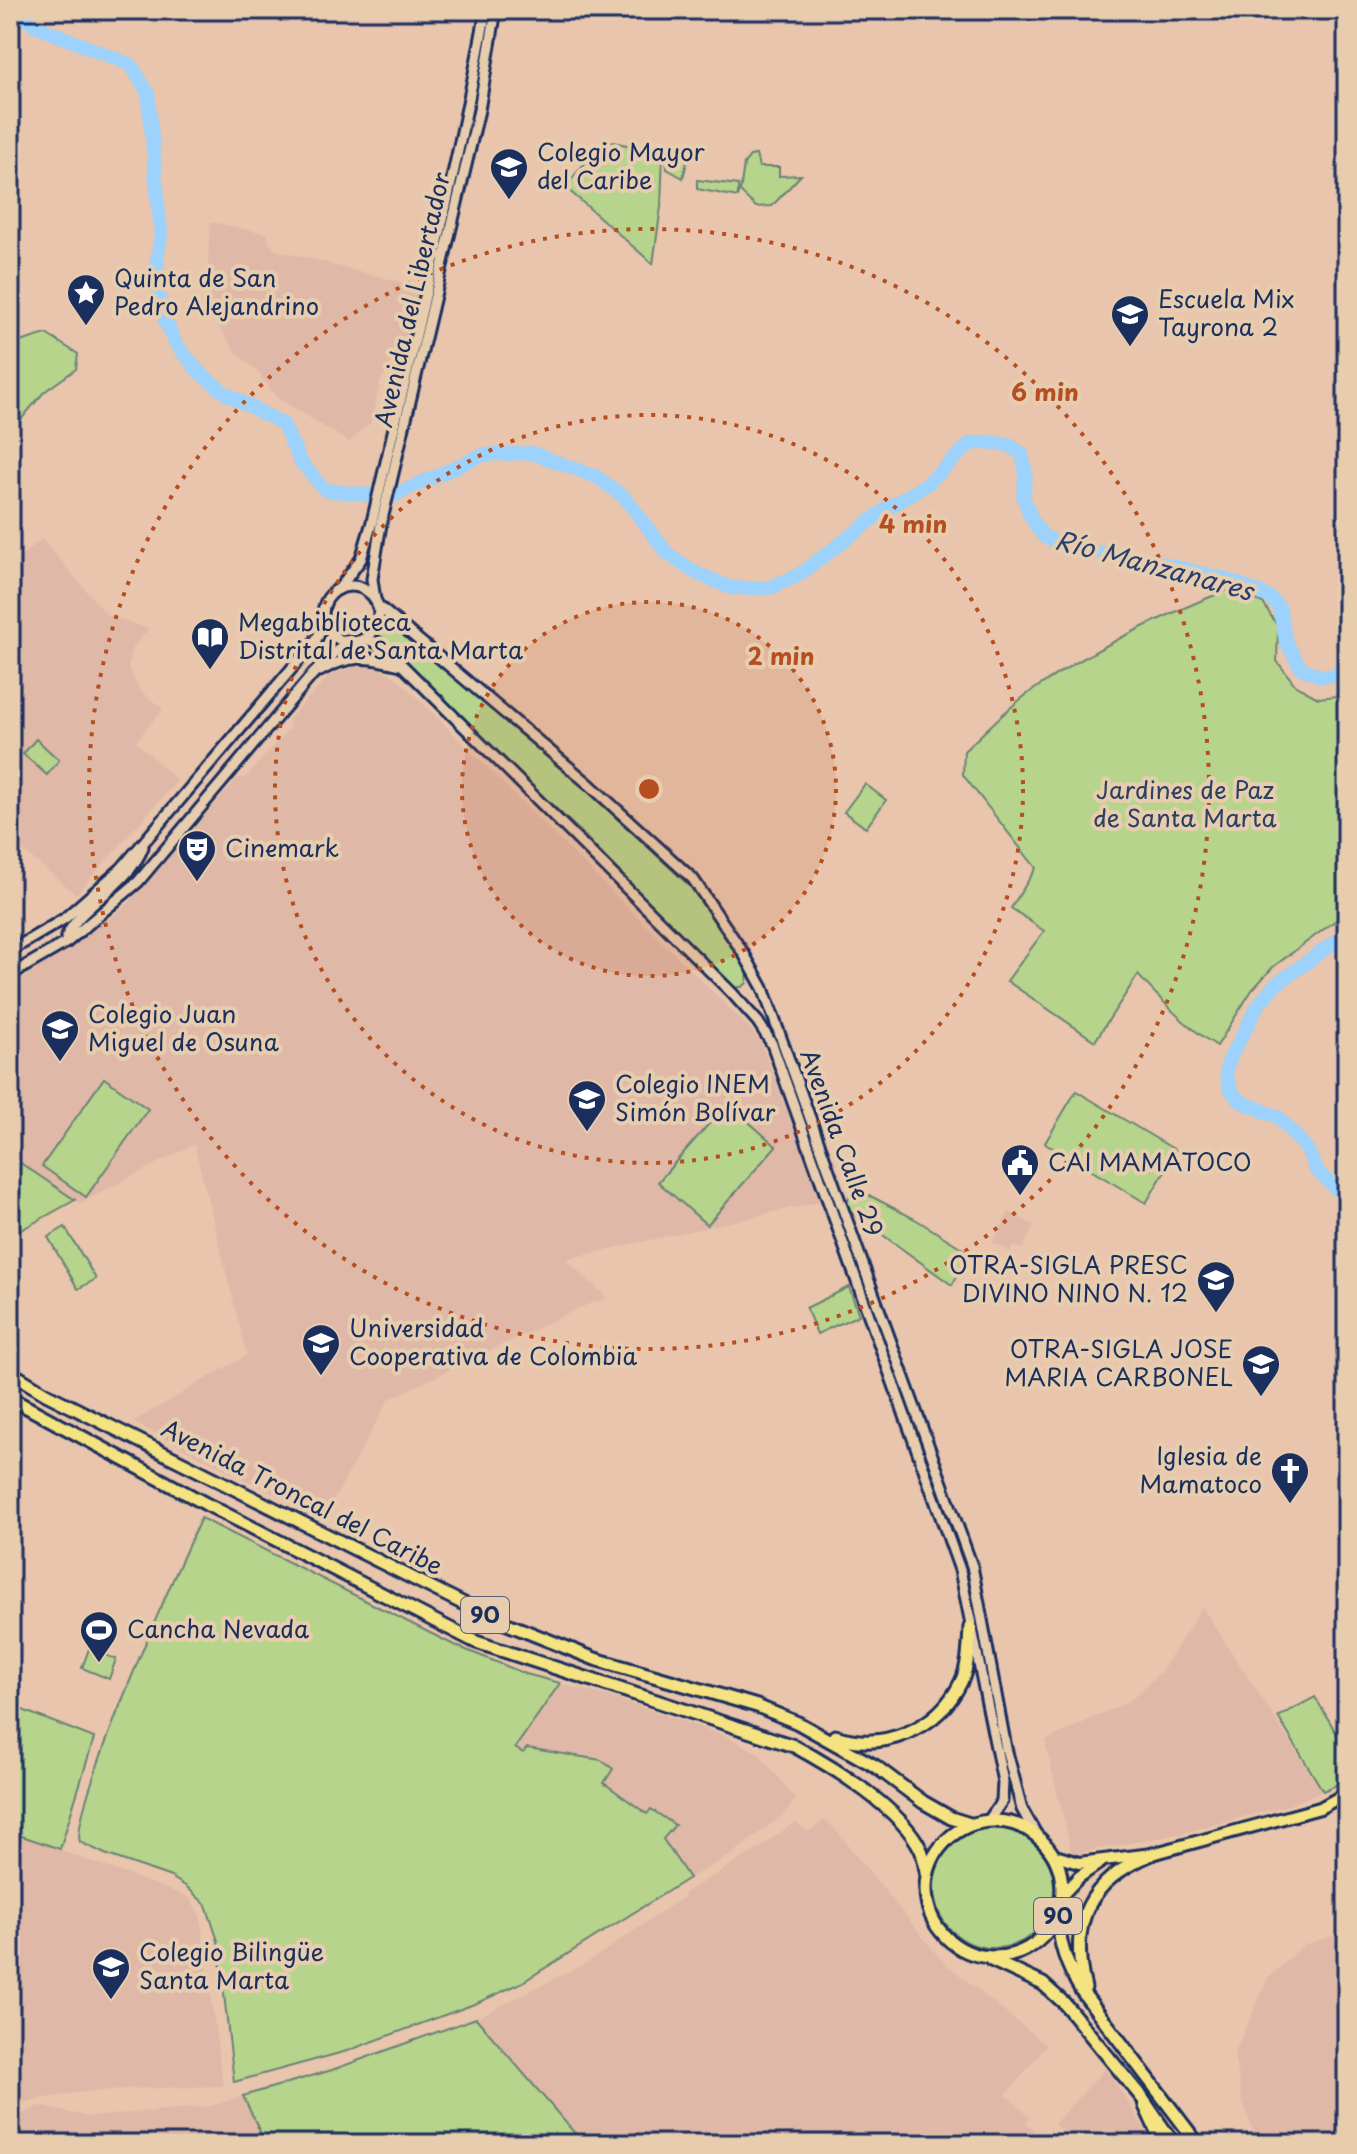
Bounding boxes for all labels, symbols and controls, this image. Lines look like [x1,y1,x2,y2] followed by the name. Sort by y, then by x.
[537,133,706,197] place label: Colegio Mayor del Caribe
[488,146,530,201] school or university icon: Colegio Mayor del Caribe
[364,169,458,431] street label: Avenida del Libertador
[114,259,319,323] place label: Quinta de San Pedro Alejandrino
[65,272,107,327] place icon: Quinta de San Pedro Alejandrino
[1158,280,1294,344] place label: Escuela Mix Tayrona 2
[1109,293,1151,348] school or university icon: Escuela Mix Tayrona 2
[1011,373,1079,409] text: 6 min
[879,505,947,541] text: 4 min
[1051,519,1260,610] water label: Río Manzanares
[238,603,523,667] place label: Megabiblioteca Distrital de Santa Marta
[189,616,231,671] library icon: Megabiblioteca Distrital de Santa Marta
[747,637,815,673] text: 2 min
[1093,771,1277,835] park label: Jardines de Paz de Santa Marta
[635,775,663,803] centre of rings
[176,828,218,883] theatre icon: Cinemark
[225,829,339,865] place label: Cinemark
[88,995,279,1059] place label: Colegio Juan Miguel de Osuna
[39,1008,81,1063] school or university icon: Colegio Juan Miguel de Osuna
[792,1044,893,1241] street label: Avenida Calle 29
[615,1065,776,1129] place label: Colegio INEM Simón Bolívar
[566,1078,608,1133] school or university icon: Colegio INEM Simón Bolívar
[999,1142,1041,1197] public building icon: CAI MAMATOCO
[1048,1143,1252,1179] place label: CAI MAMATOCO
[949,1246,1188,1310] place label: OTRA-SIGLA PRESC DIVINO NINO N. 12
[1195,1259,1237,1314] school or university icon: OTRA-SIGLA PRESC DIVINO NINO N. 12
[349,1309,638,1373] place label: Universidad Cooperativa de Colombia
[300,1322,342,1377] school or university icon: Universidad Cooperativa de Colombia
[1004,1330,1233,1394] place label: OTRA-SIGLA JOSE MARIA CARBONEL
[1240,1343,1282,1398] school or university icon: OTRA-SIGLA JOSE MARIA CARBONEL
[156,1409,450,1583] street label: Avenida Troncal del Caribe
[1140,1437,1262,1501] place label: Iglesia de Mamatoco
[1269,1450,1311,1505] church icon: Iglesia de Mamatoco
[461,1597,509,1633] road number: 90
[78,1609,120,1664] sports icon: Cancha Nevada
[127,1610,309,1646] place label: Cancha Nevada
[1034,1898,1082,1934] road number: 90
[139,1933,324,1997] place label: Colegio Bilingüe Santa Marta
[90,1946,132,2001] school or university icon: Colegio Bilingüe Santa Marta

